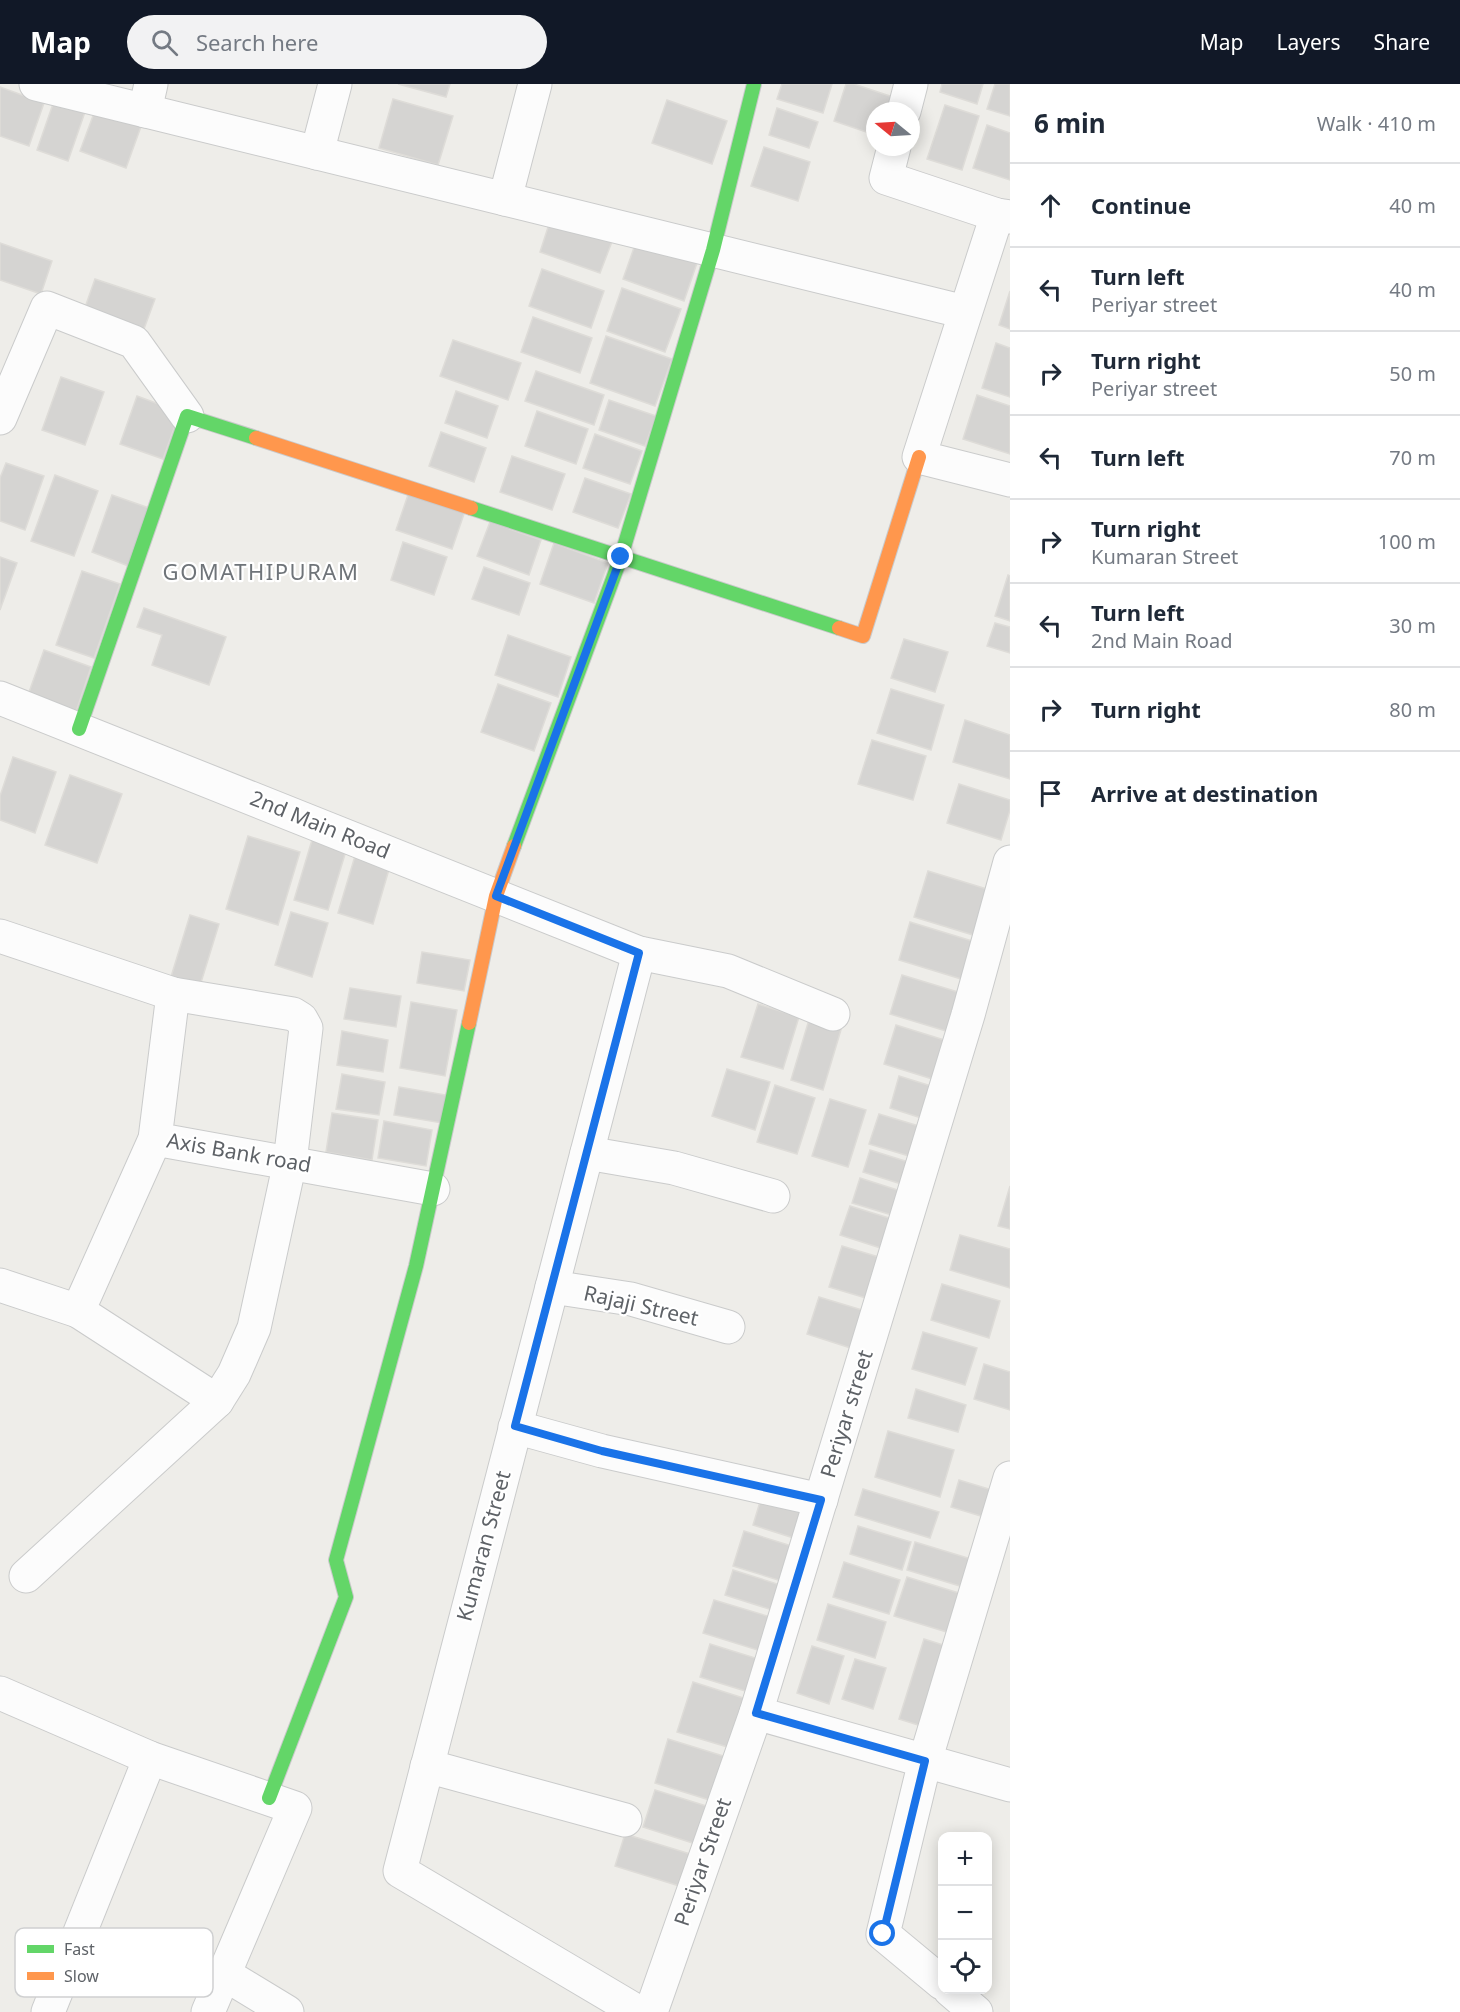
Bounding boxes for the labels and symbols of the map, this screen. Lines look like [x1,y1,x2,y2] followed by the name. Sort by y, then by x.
[866,102,920,156] north arrow
[607,543,633,569] route end
[163,556,359,586] district label: GOMATHIPURAM
[246,783,394,865] street label: 2nd Main Road
[165,1126,314,1178] street label: Axis Bank road
[581,1278,702,1332] street label: Rajaji Street
[813,1346,879,1481] street label: Periyar street
[450,1467,517,1624] street label: Kumaran Street
[667,1793,737,1930] street label: Periyar Street
[869,1920,895,1946] route start
[15,1928,213,1997] legend
[64,1938,95,1960] text: Fast
[64,1965,99,1987] text: Slow

